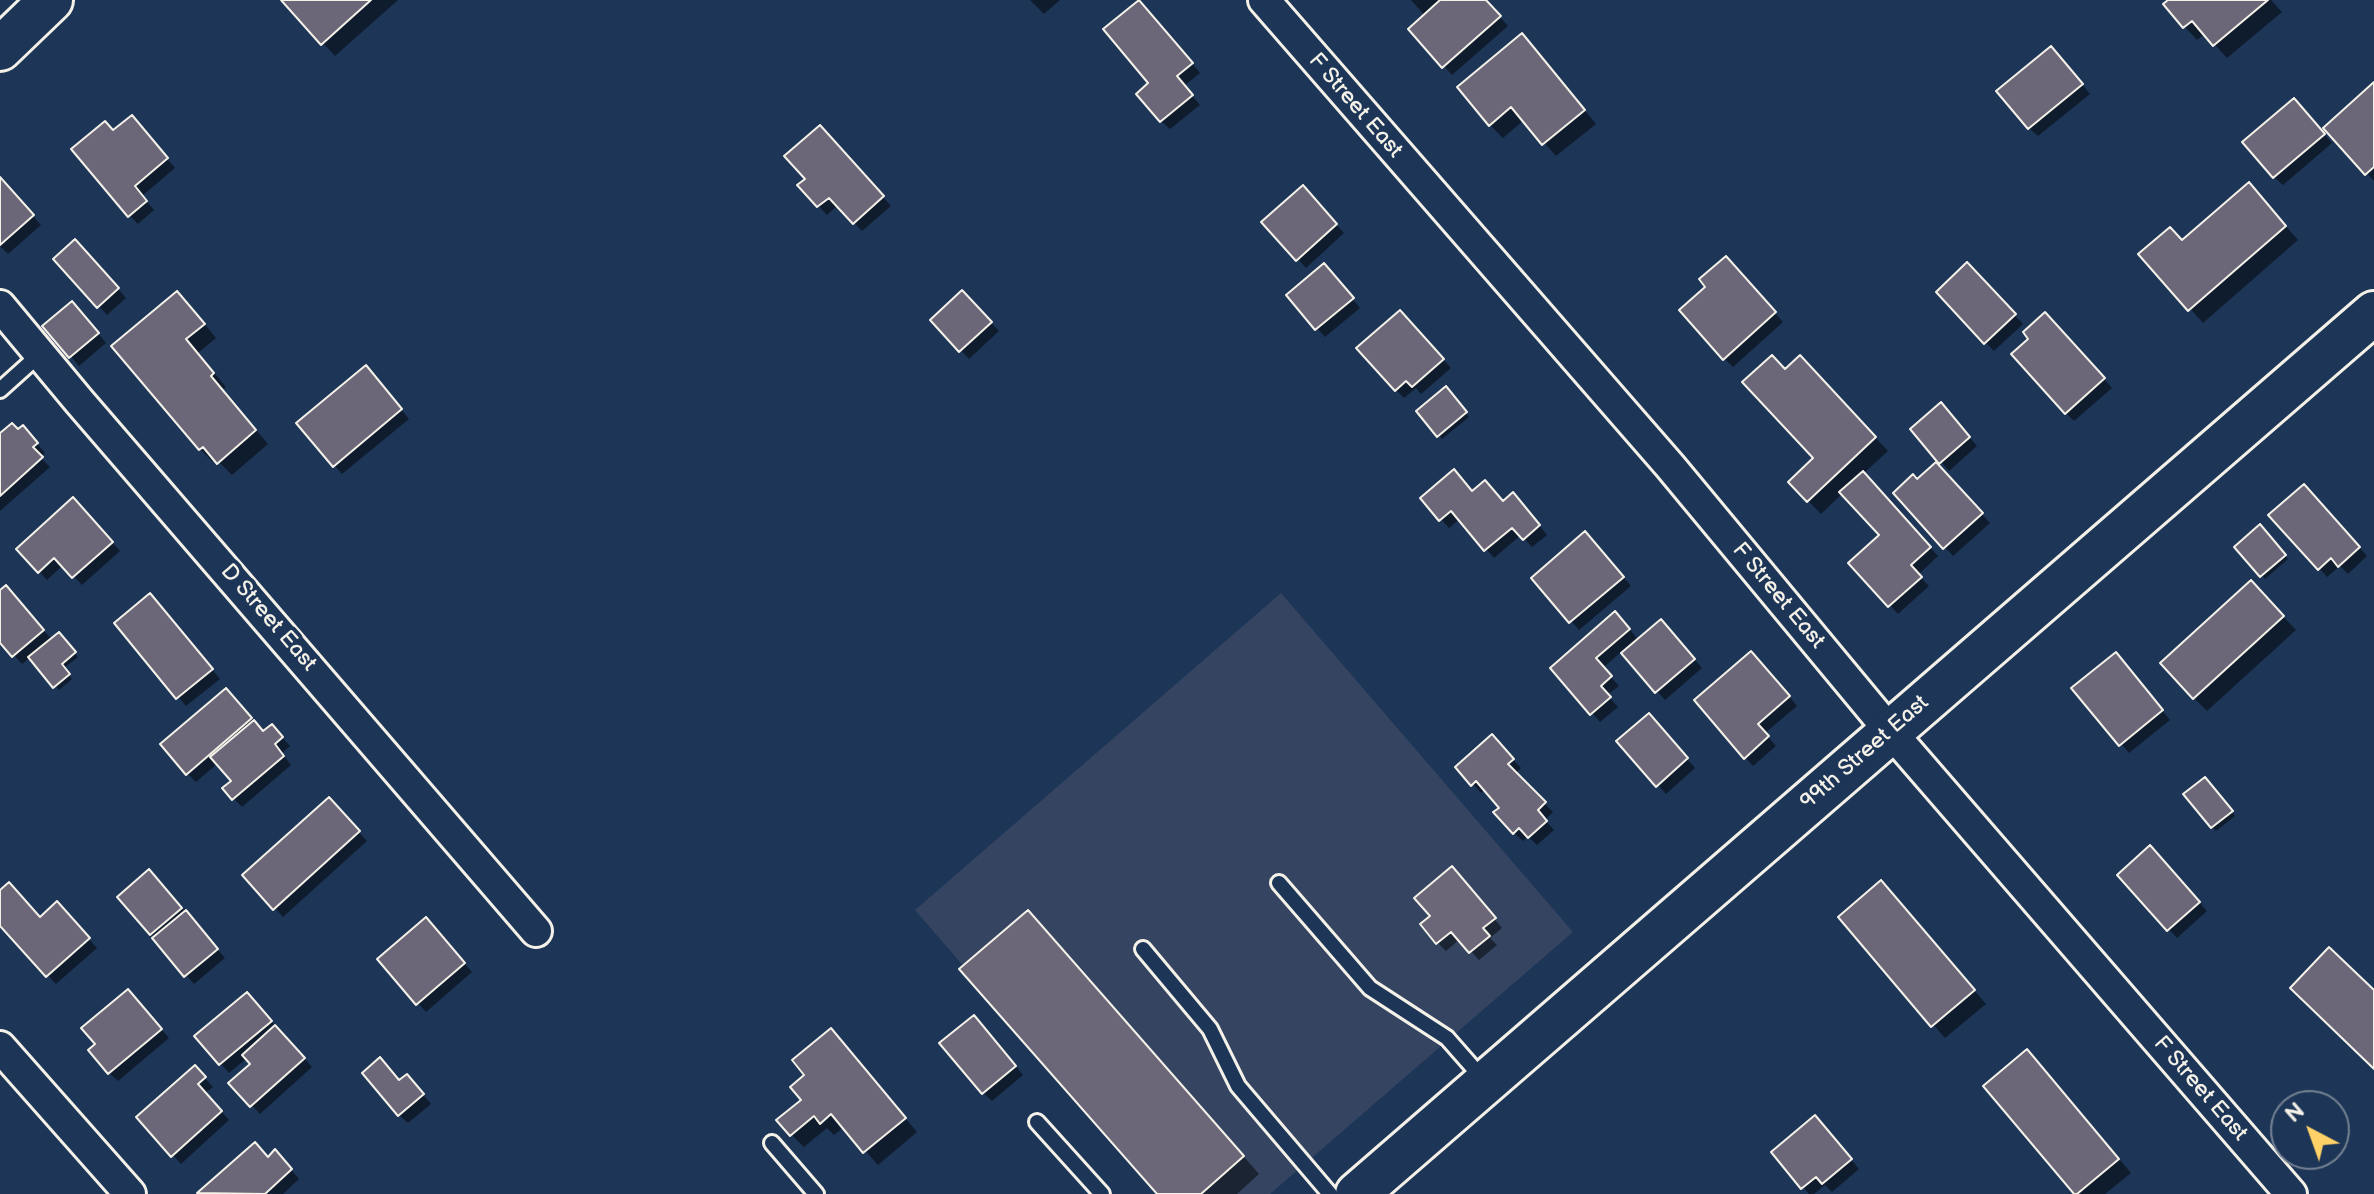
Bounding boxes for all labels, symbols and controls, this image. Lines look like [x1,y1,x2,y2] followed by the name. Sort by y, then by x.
[1302,48,1408,164] street label: F Street East
[1726,538,1830,654] street label: F Street East
[214,559,322,677] street label: D Street East
[1795,690,1935,816] street label: 99th Street East
[2147,1031,2253,1147] street label: F Street East
[2270,1090,2350,1170] north arrow
[2280,1097,2310,1129] text: N

